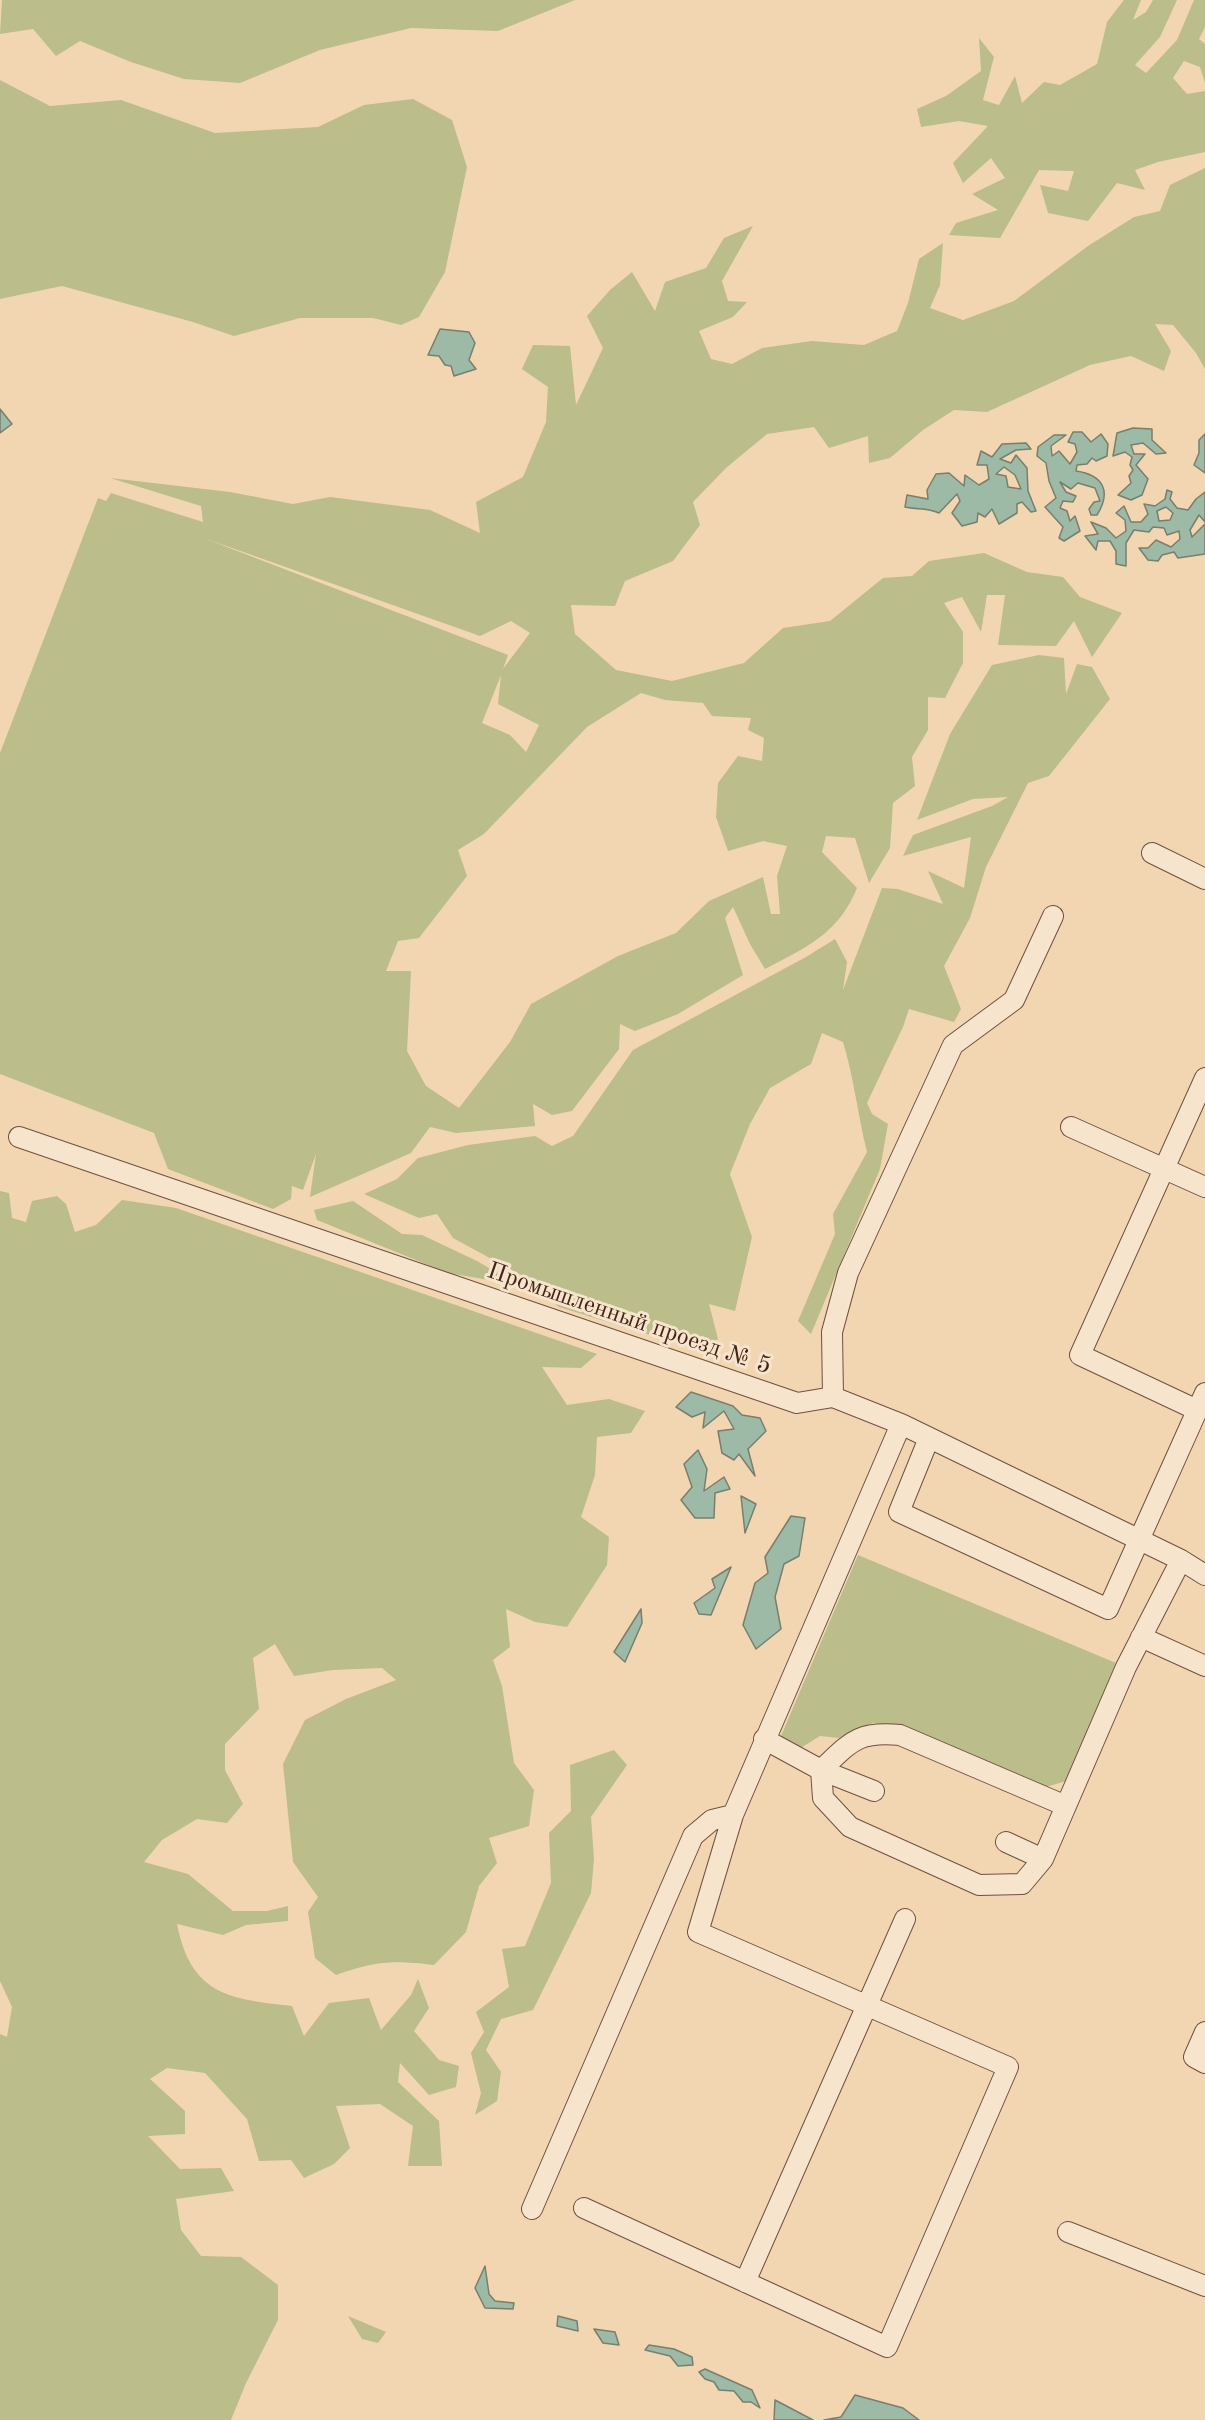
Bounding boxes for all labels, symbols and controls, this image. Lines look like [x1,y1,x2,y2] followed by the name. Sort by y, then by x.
[483,1257,775,1381] street label: Промышленный проезд № 5

